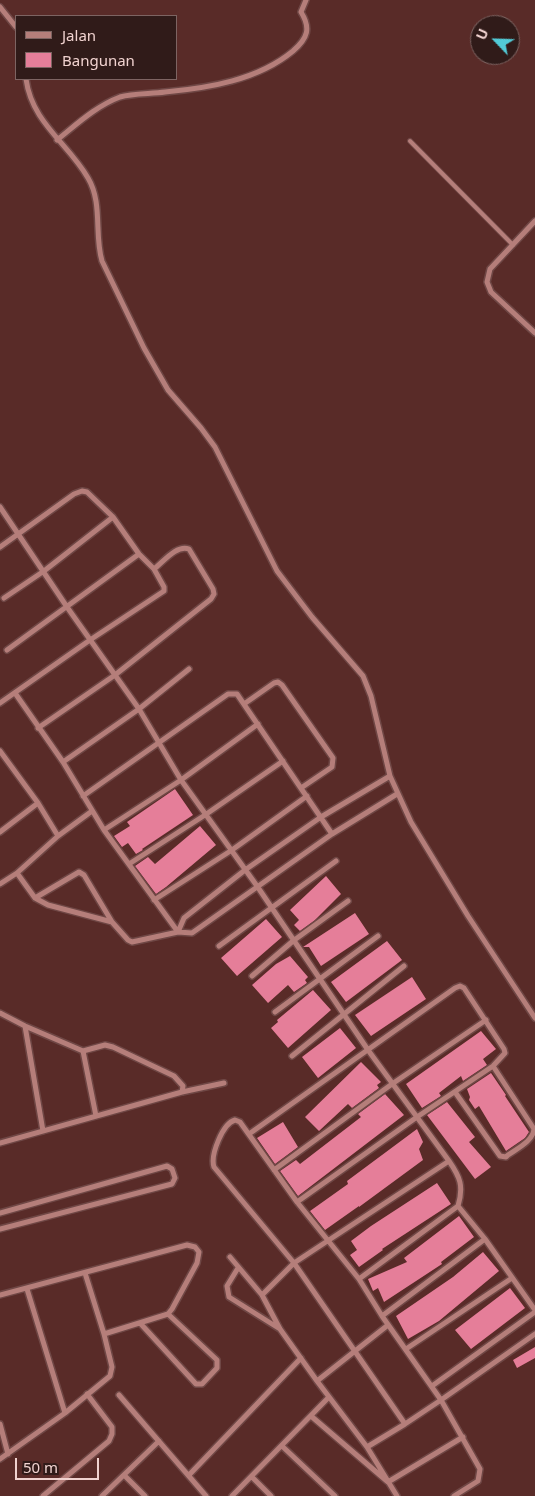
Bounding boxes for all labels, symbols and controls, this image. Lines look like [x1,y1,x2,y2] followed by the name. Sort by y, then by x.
[15,15,178,80] legend
[470,15,520,65] north arrow
[62,25,96,45] text: Jalan
[471,25,493,43] text: U
[62,50,135,70] text: Bangunan
[18,1448,101,1480] scale bar
[23,1457,58,1477] text: 50 m

